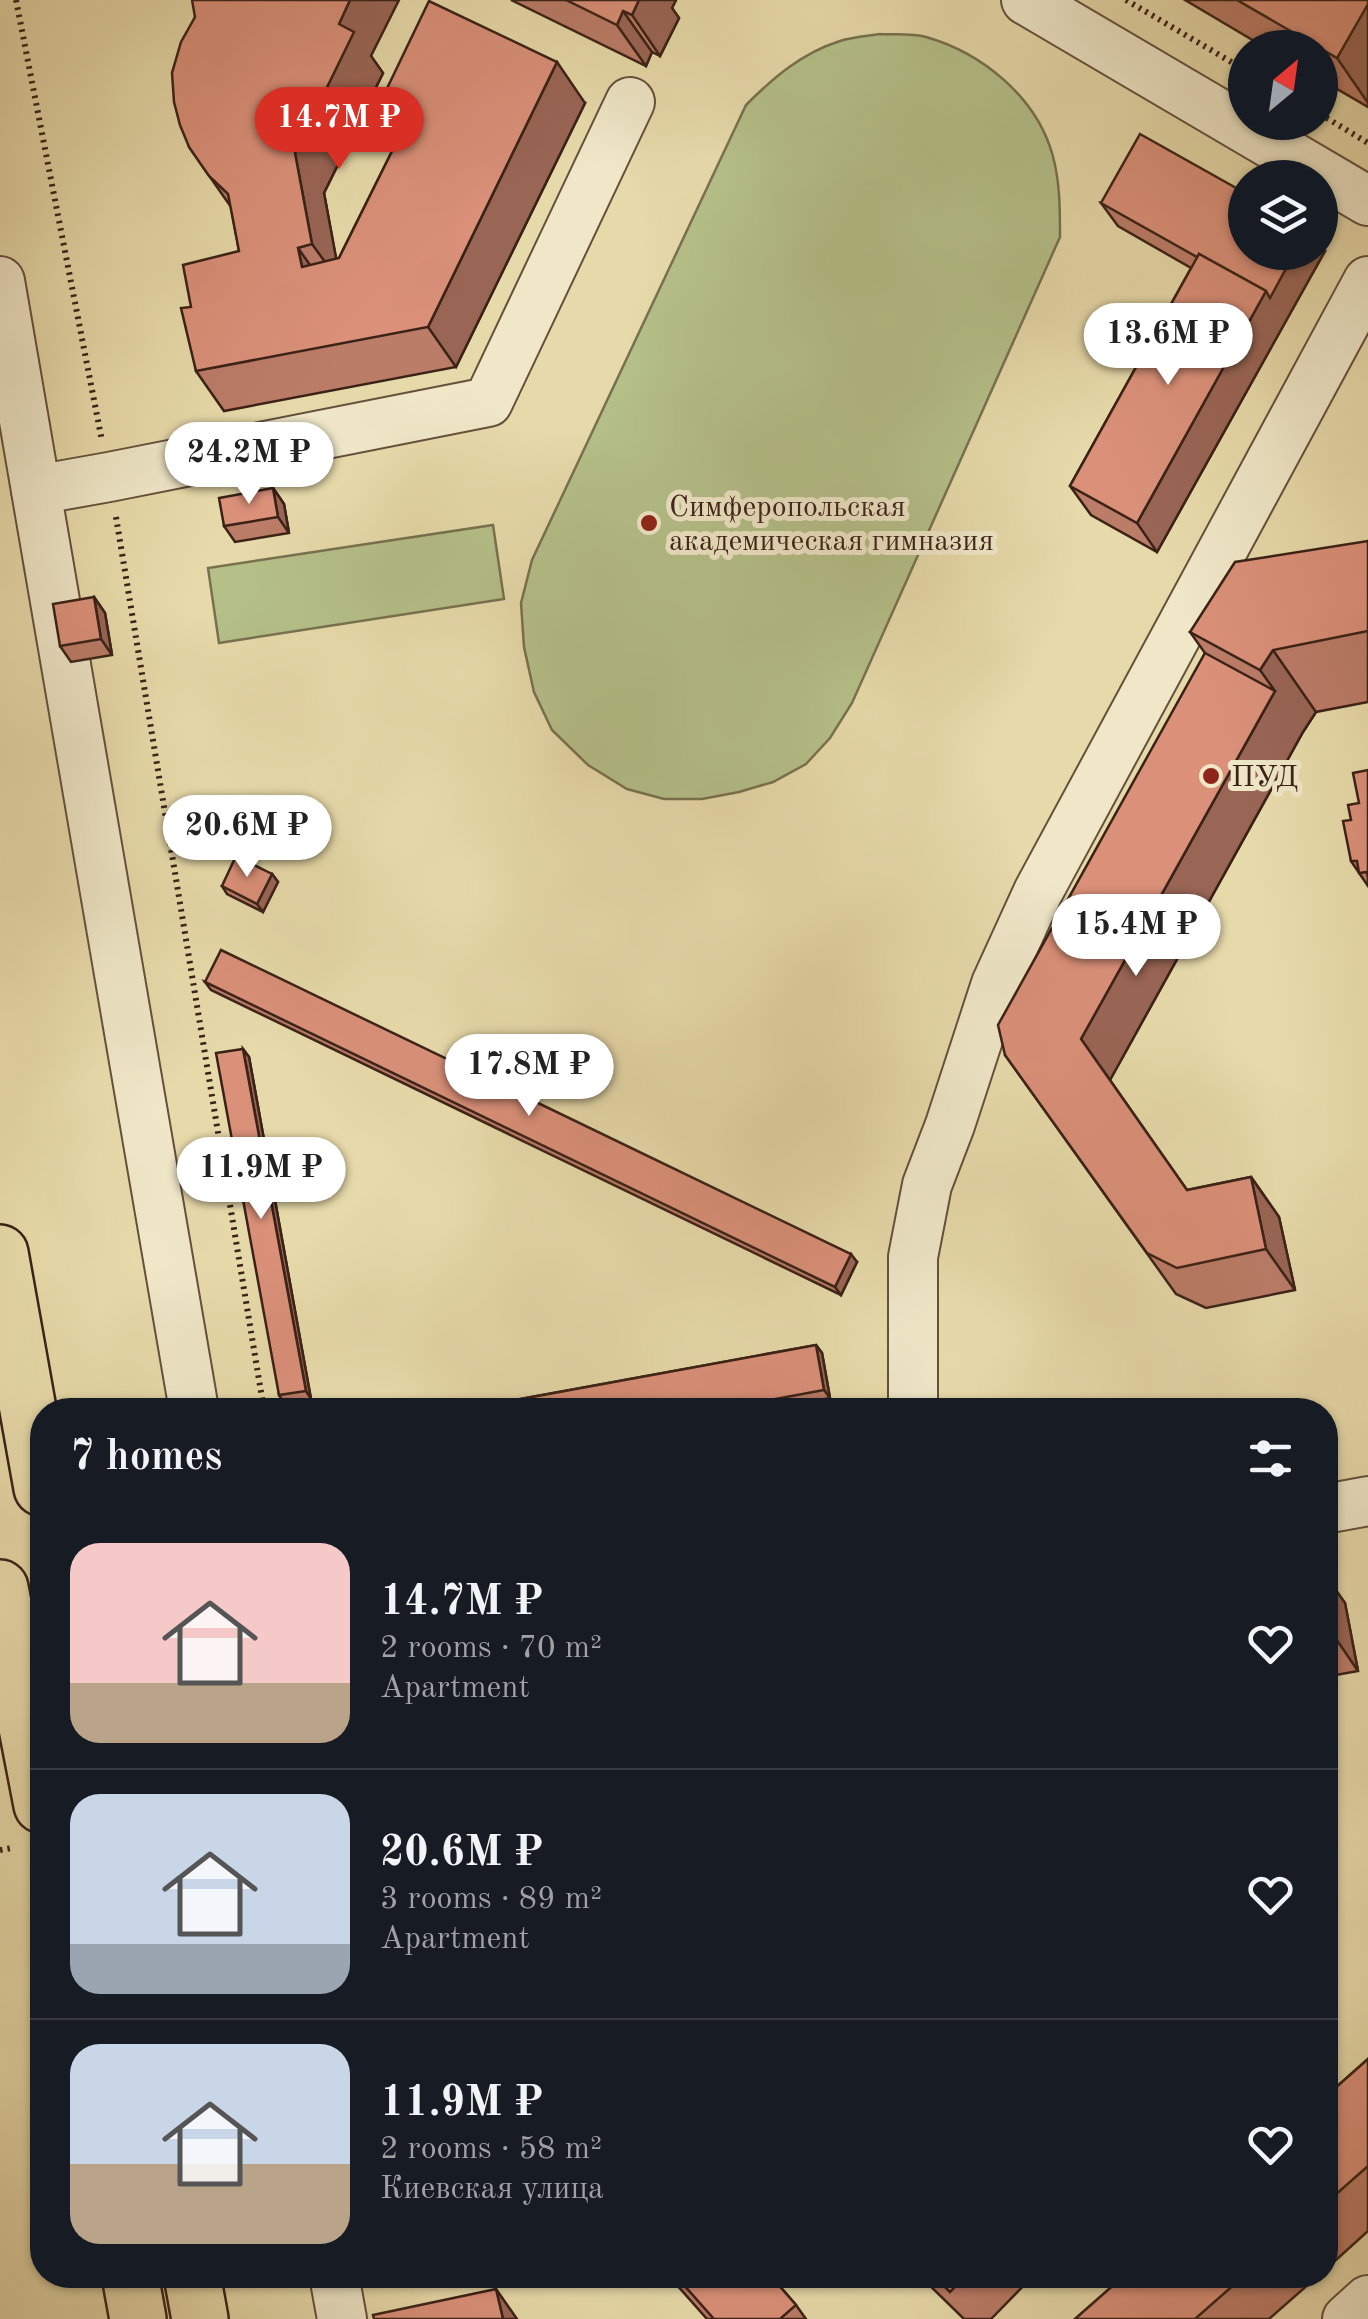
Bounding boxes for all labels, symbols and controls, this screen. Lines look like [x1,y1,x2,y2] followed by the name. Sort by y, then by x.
[1228,30,1338,140] north arrow
[1228,30,1338,270] map controls
[247,87,431,172] pin: 14.7M ₽
[277,103,401,135] text: 14.7M ₽
[1228,160,1338,270] button: layers
[1076,303,1260,388] pin: 13.6M ₽
[1106,319,1230,351] text: 13.6M ₽
[157,422,341,507] pin: 24.2M ₽
[187,438,311,470] text: 24.2M ₽
[669,493,994,557] place label: Симферопольская академическая гимназия
[638,512,660,534] marker: Симферопольская академическая гимназия
[1231,763,1298,793] place label: ПУД
[1200,765,1222,787] marker: ПУД
[155,795,339,880] pin: 20.6M ₽
[185,811,309,843] text: 20.6M ₽
[1044,894,1228,979] pin: 15.4M ₽
[1074,910,1198,942] text: 15.4M ₽
[437,1034,621,1119] pin: 17.8M ₽
[467,1050,591,1082] text: 17.8M ₽
[169,1137,353,1222] pin: 11.9M ₽
[199,1153,323,1185] text: 11.9M ₽
[1243,1431,1298,1486] icon: filters
[70,1437,222,1479] text: 7 homes
[380,1582,543,1624] text: 14.7M ₽
[150,1583,270,1703] icon: home
[1243,1616,1298,1671] icon: heart
[380,1633,602,1665] text: 2 rooms · 70 m²
[380,1673,530,1705] text: Apartment
[380,1833,543,1875] text: 20.6M ₽
[150,1834,270,1954] icon: home
[1243,1867,1298,1922] icon: heart
[380,1884,602,1916] text: 3 rooms · 89 m²
[380,1924,530,1956] text: Apartment
[380,2083,543,2125] text: 11.9M ₽
[150,2084,270,2204] icon: home
[1243,2117,1298,2172] icon: heart
[380,2134,602,2166] text: 2 rooms · 58 m²
[380,2174,604,2206] text: Киевская улица

